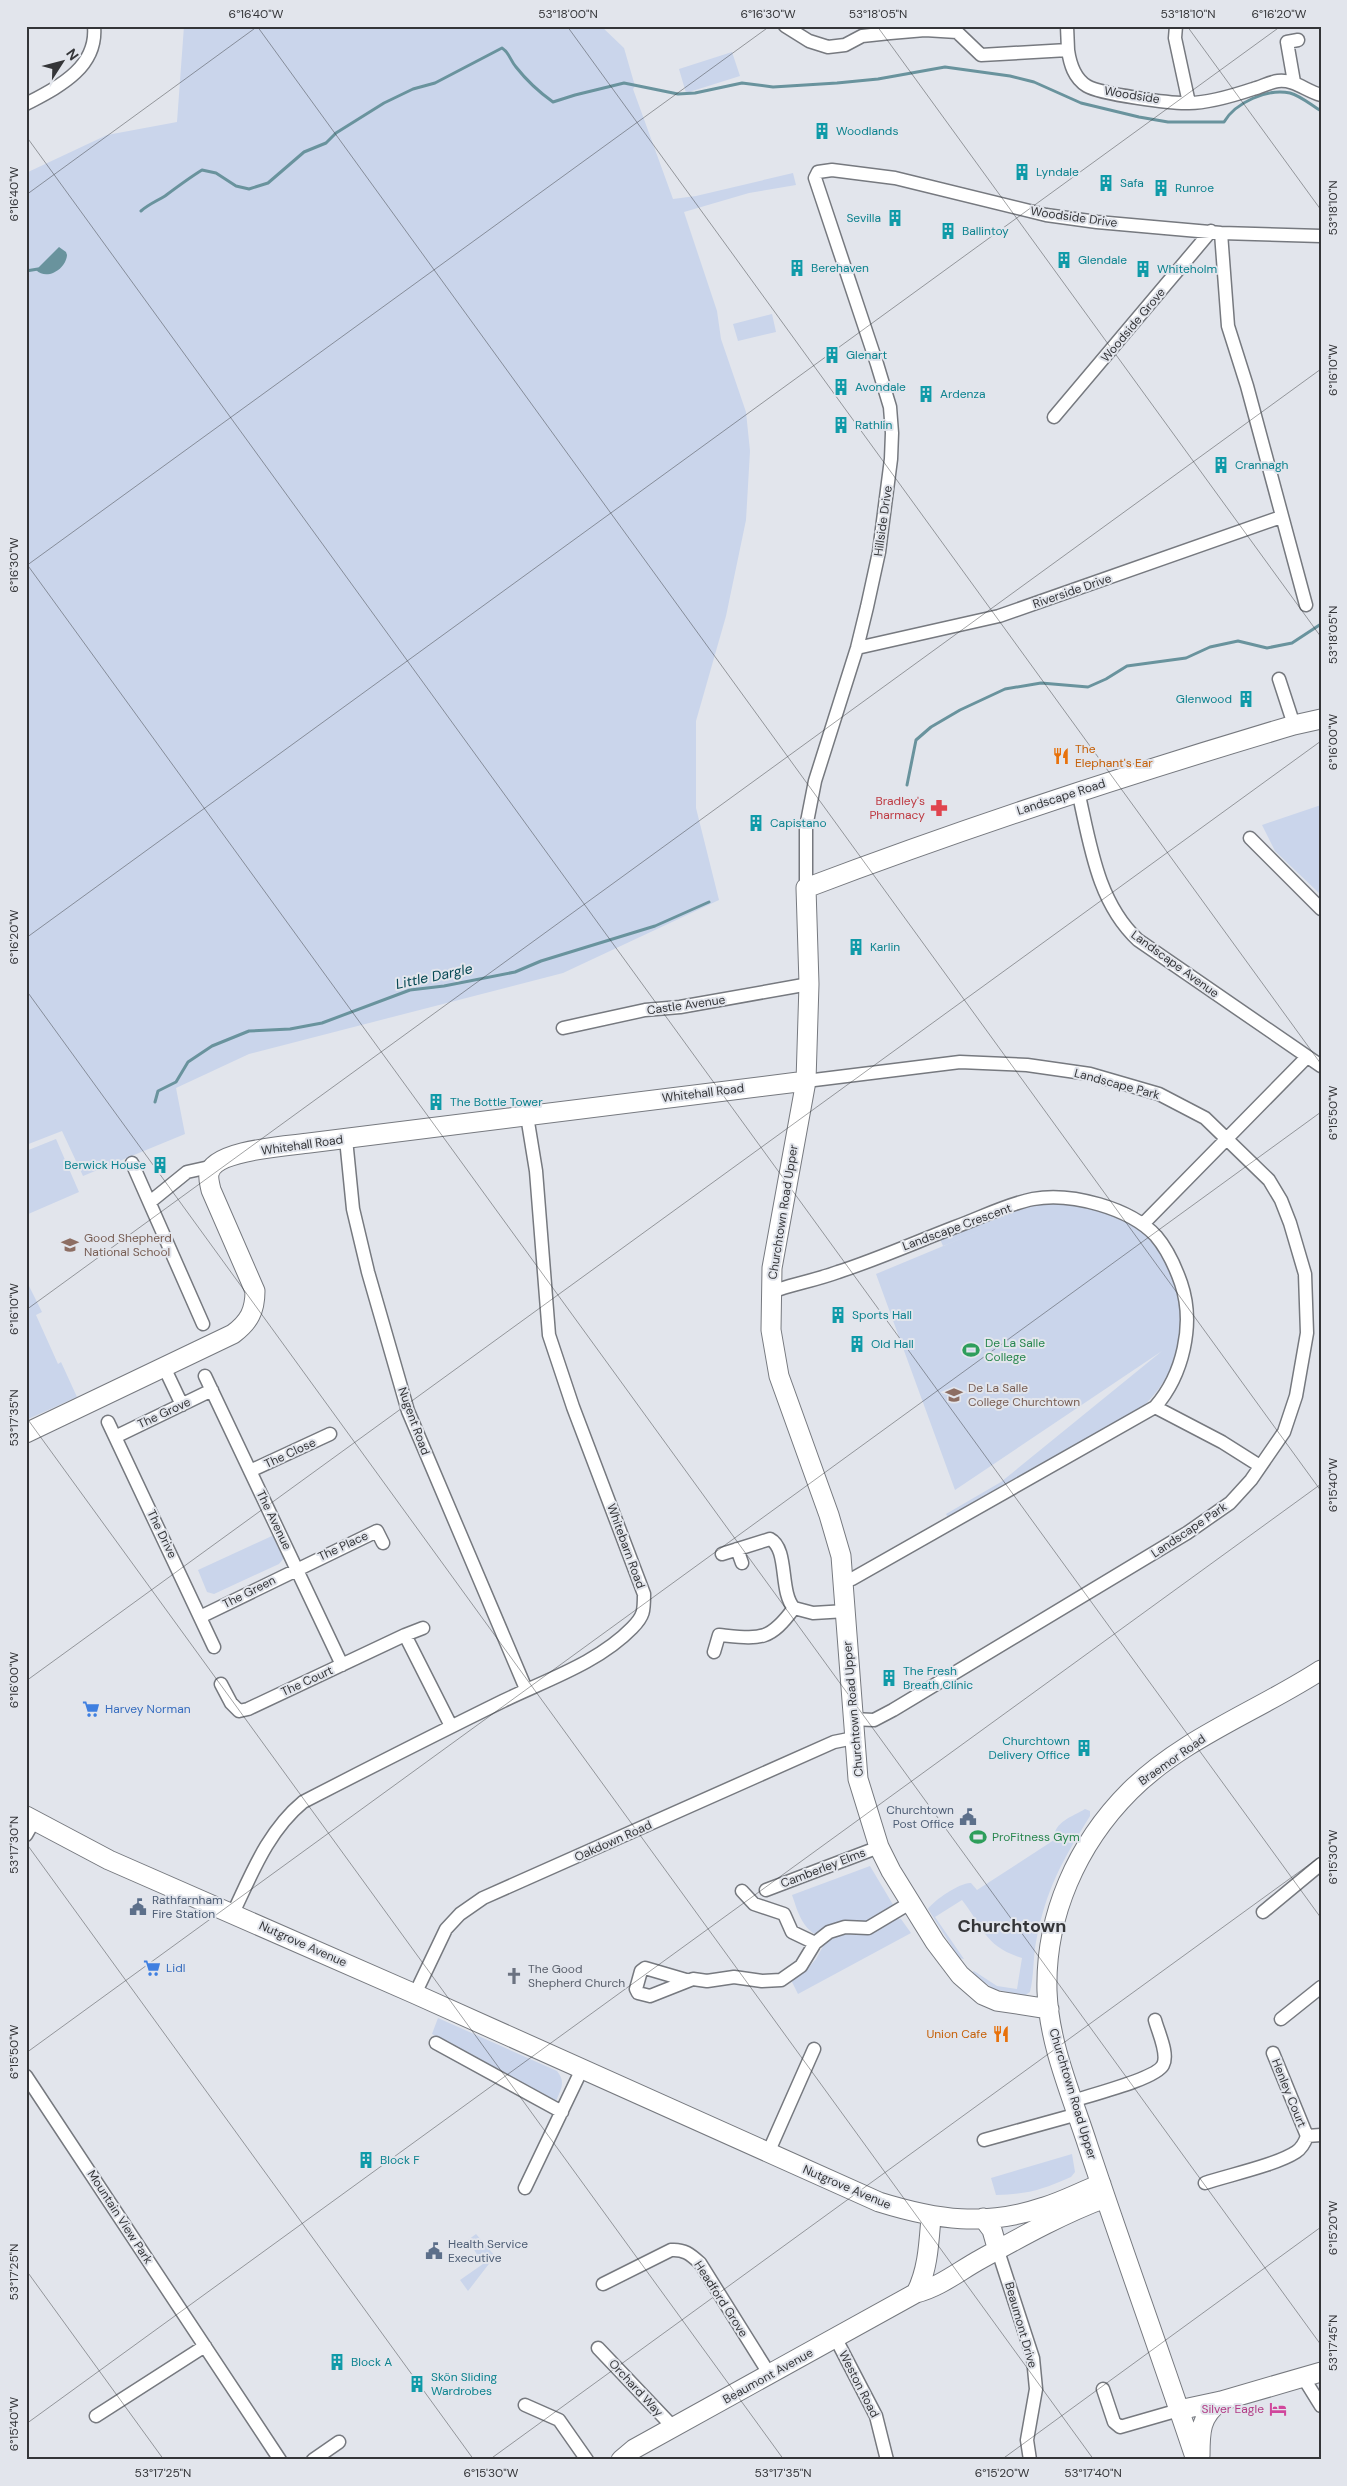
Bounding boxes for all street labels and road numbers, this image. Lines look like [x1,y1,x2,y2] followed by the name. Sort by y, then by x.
[1103,83,1161,107] street label: Woodside
[1030,203,1119,231] street label: Woodside Drive
[1097,284,1169,365] street label: Woodside Grove
[870,484,896,557] street label: Hillside Drive
[1031,570,1114,612] street label: Riverside Drive
[1015,775,1107,819] street label: Landscape Road
[1128,927,1222,1001] street label: Landscape Avenue
[646,992,726,1018] street label: Castle Avenue
[1072,1065,1162,1103] street label: Landscape Park
[661,1080,745,1106] street label: Whitehall Road
[260,1131,344,1159] street label: Whitehall Road
[764,1143,802,1281] street label: Churchtown Road Upper
[900,1200,1014,1254] street label: Landscape Crescent
[394,1385,434,1457] street label: Nugent Road
[135,1394,193,1432] street label: The Grove
[262,1434,318,1472] street label: The Close
[253,1488,295,1553] street label: The Avenue
[1148,1499,1230,1561] street label: Landscape Park
[603,1501,649,1591] street label: Whitebarn Road
[143,1507,181,1561] street label: The Drive
[315,1527,371,1565] street label: The Place
[220,1572,278,1612] street label: The Green
[839,1640,867,1778] street label: Churchtown Road Upper
[279,1662,336,1700] street label: The Court
[1135,1731,1209,1789] street label: Braemor Road
[572,1817,654,1865] street label: Oakdown Road
[778,1844,868,1892] street label: Camberley Elms
[257,1917,350,1971] street label: Nutgrove Avenue
[1045,2026,1101,2162] street label: Churchtown Road Upper
[1268,2056,1310,2130] street label: Henley Court
[800,2161,894,2213] street label: Nutgrove Avenue
[84,2167,156,2267] street label: Mountain View Park
[690,2258,752,2340] street label: Headford Grove
[1001,2280,1041,2370] street label: Beaumont Drive
[720,2344,816,2407] street label: Beaumont Avenue
[835,2348,883,2420] street label: Weston Road
[605,2356,667,2420] street label: Orchard Way

